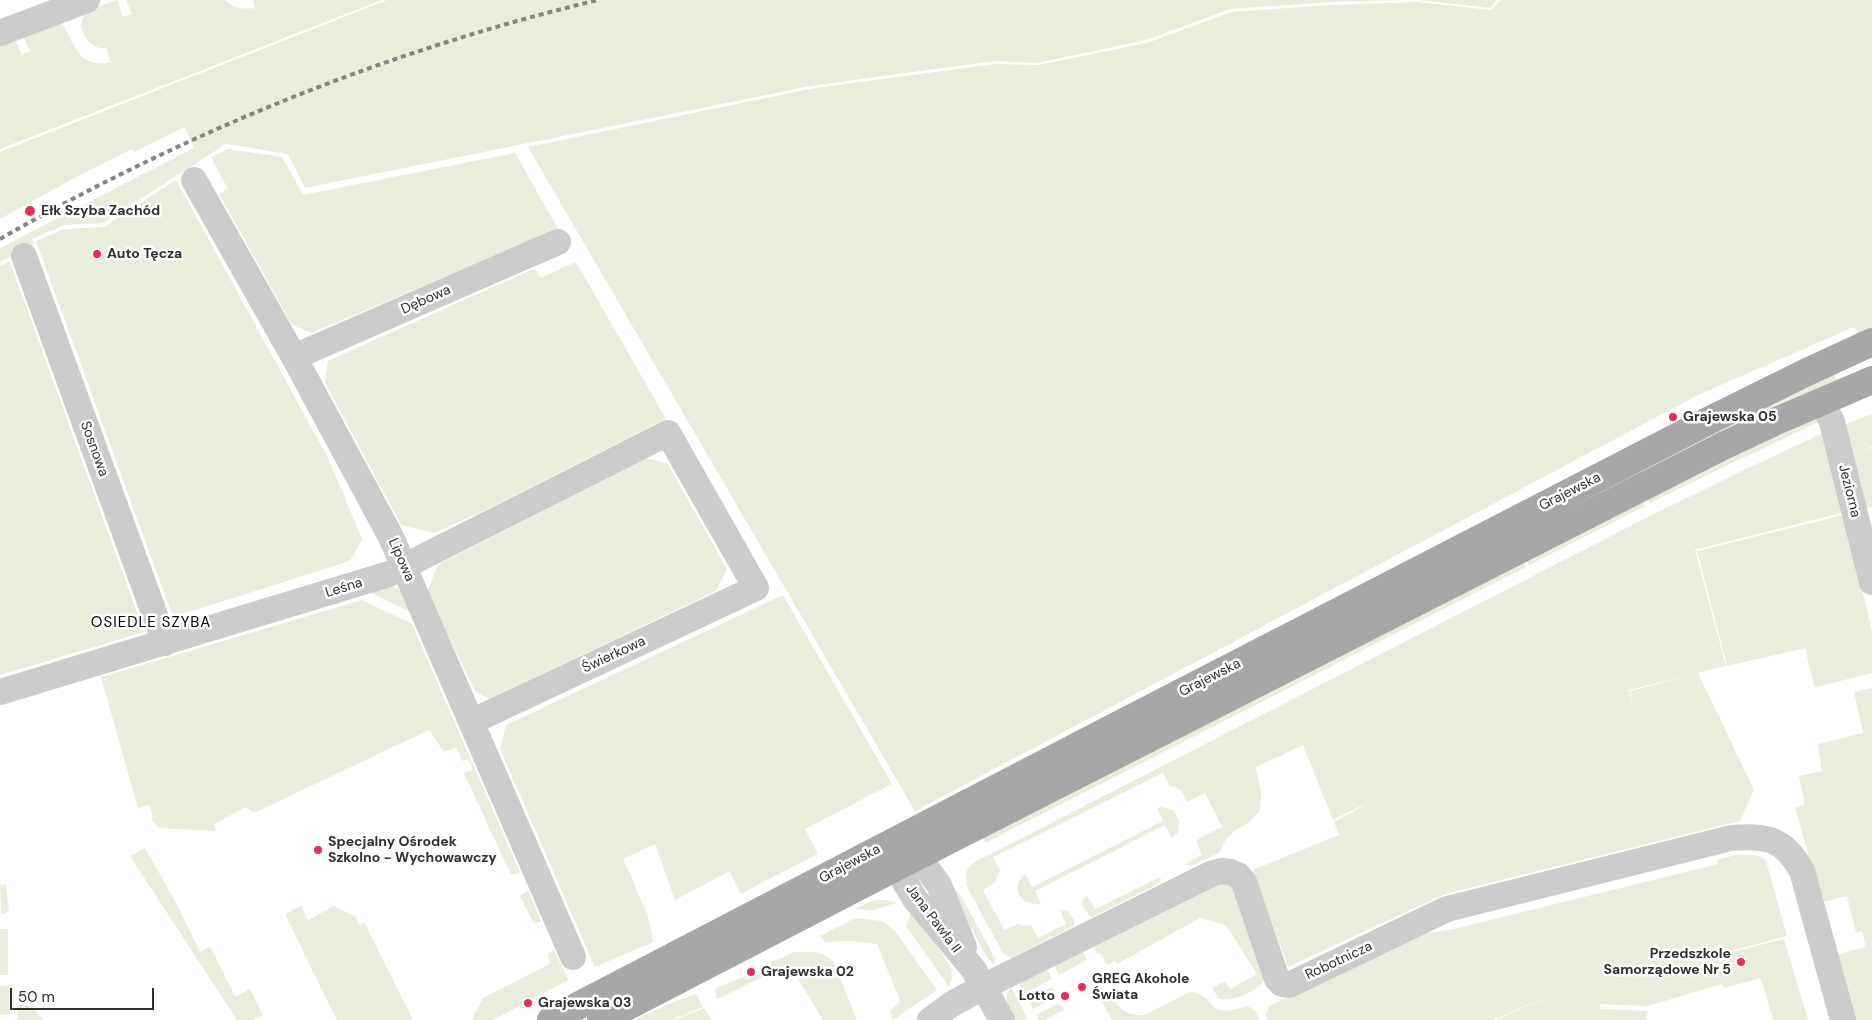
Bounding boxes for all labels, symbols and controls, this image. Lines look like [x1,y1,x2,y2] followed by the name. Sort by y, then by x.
[41,203,160,219] place label: Ełk Szyba Zachód
[23,204,37,218] marker: Ełk Szyba Zachód
[107,246,182,262] place label: Auto Tęcza
[91,248,103,260] marker: Auto Tęcza
[399,282,453,318] street label: Dębowa
[1683,409,1777,425] place label: Grajewska 05
[1667,411,1679,423] marker: Grajewska 05
[76,419,112,479] street label: Sosnowa
[1834,463,1864,519] street label: Jeziorna
[1536,469,1604,515] street label: Grajewska
[384,536,418,584] street label: Lipowa
[324,574,364,602] street label: Leśna
[89,614,213,632] district label: OSIEDLE SZYBA
[580,633,648,677] street label: Świerkowa
[1176,655,1244,701] street label: Grajewska
[328,834,497,866] place label: Specjalny Ośrodek Szkolno - Wychowawczy
[817,841,883,887] street label: Grajewska
[312,844,324,856] marker: Specjalny Ośrodek Szkolno - Wychowawczy
[902,881,964,957] street label: Jana Pawła II
[1303,938,1375,984] street label: Robotnicza
[1603,946,1731,979] place label: Przedszkole Samorządowe Nr 5
[1735,956,1747,968] marker: Przedszkole Samorządowe Nr 5
[761,964,854,980] place label: Grajewska 02
[745,966,757,978] marker: Grajewska 02
[1092,971,1189,1004] place label: GREG Akohole Świata
[12,978,156,1010] scale bar
[1076,981,1088,993] marker: GREG Akohole Świata
[18,987,55,1007] text: 50 m
[1019,988,1055,1004] place label: Lotto
[1059,990,1071,1002] marker: Lotto
[538,995,631,1011] place label: Grajewska 03
[522,997,534,1009] marker: Grajewska 03

